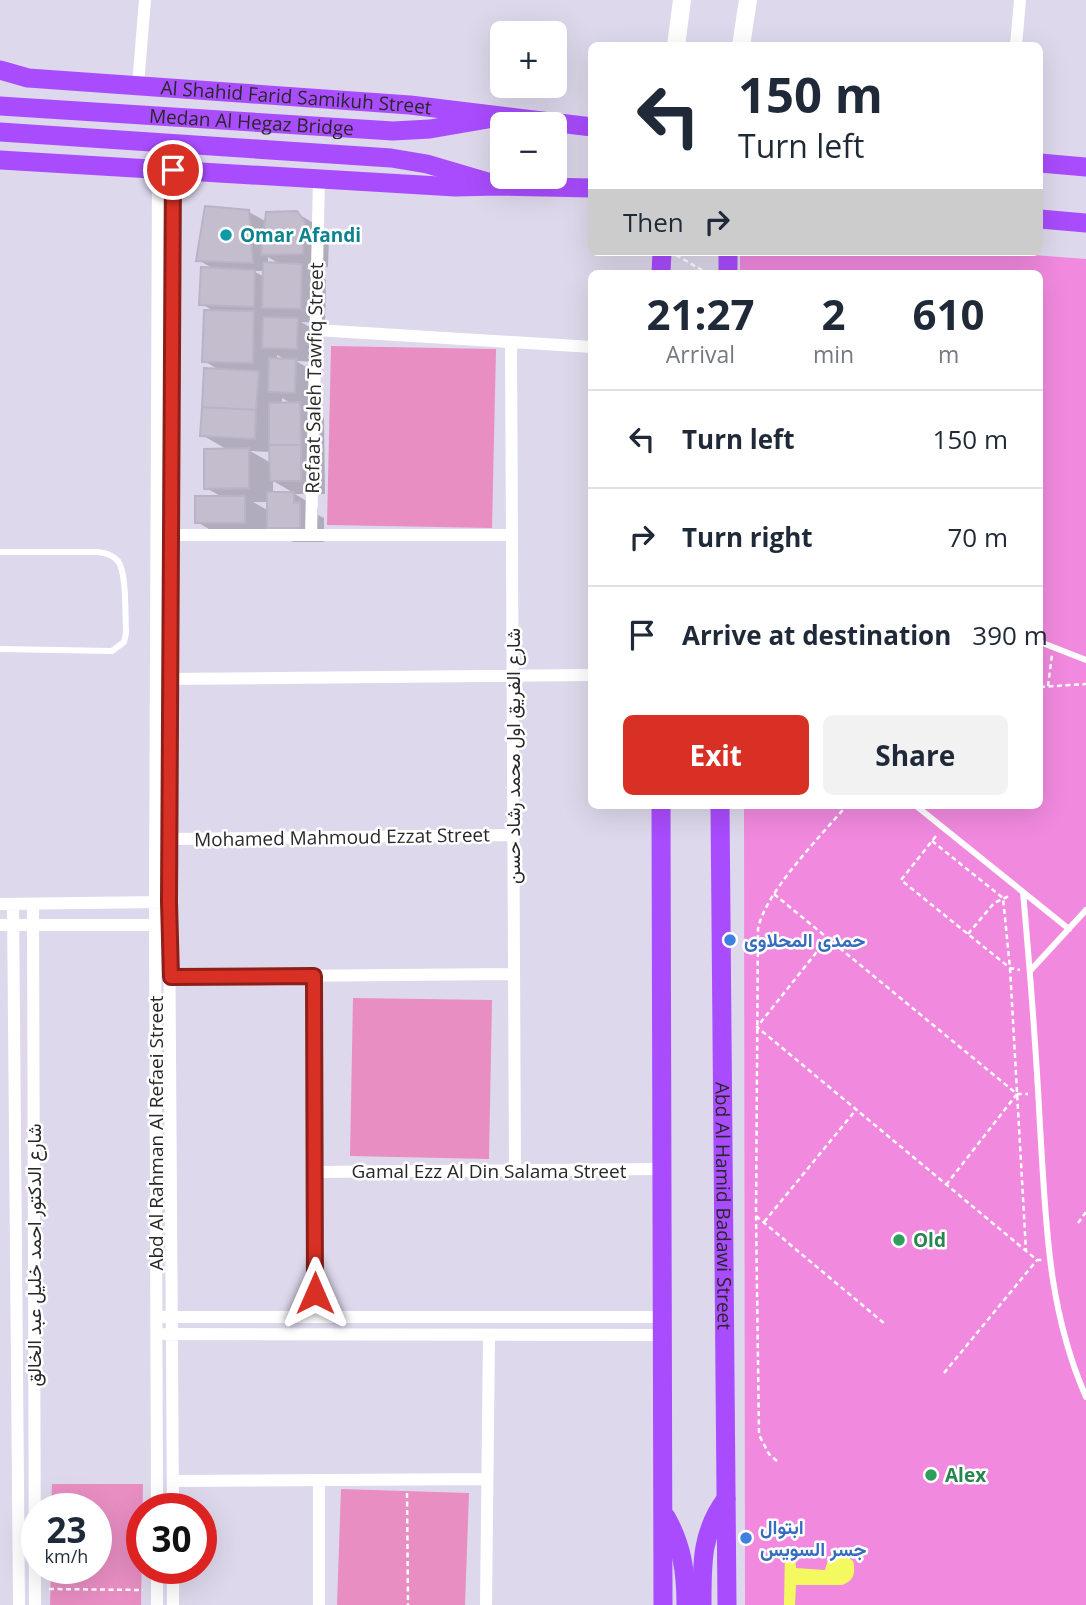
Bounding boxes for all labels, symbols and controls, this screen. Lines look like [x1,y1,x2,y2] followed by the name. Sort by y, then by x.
[490,21,567,189] map controls
[490,21,567,98] button: +
[738,61,883,127] text: 150 m
[623,70,714,161] icon: left
[160,74,433,121] street label: Al Shahid Farid Samikuh Street
[148,103,355,141] street label: Medan Al Hegaz Bridge
[490,112,567,189] button: −
[738,124,864,167] text: Turn left
[143,140,203,200] pin
[154,151,192,189] icon: arrive
[698,203,736,241] icon: right
[623,204,684,240] text: Then
[240,222,361,248] place label: Omar Afandi
[218,227,234,243] marker: Omar Afandi
[299,262,329,494] street label: Refaat Saleh Tawfiq Street
[646,285,754,342] text: 21:27
[821,285,846,342] text: 2
[913,285,985,342] text: 610
[666,338,735,370] text: Arrival
[813,338,854,370] text: min
[938,338,959,370] text: m
[623,420,661,458] icon: left
[682,421,794,457] text: Turn left
[933,421,1008,457] text: 150 m
[623,518,661,556] icon: right
[682,519,813,555] text: Turn right
[947,519,1008,555] text: 70 m
[623,616,661,654] icon: arrive
[682,617,951,653] text: Arrive at destination
[972,617,1048,653] text: 390 m
[500,628,526,884] street label: شارع الفريق اول محمد رشاد حسن
[623,715,809,795] button: Exit
[823,715,1008,795] button: Share
[194,821,490,853] street label: Mohamed Mahmoud Ezzat Street
[744,927,866,953] place label: حمدى المحلاوى
[722,932,738,948] marker: حمدى المحلاوى
[143,995,169,1271] street label: Abd Al Rahman Al Refaei Street
[709,1082,738,1330] street label: Abd Al Hamid Badawi Street
[21,1123,47,1386] street label: شارع الدكتور احمد خليل عبد الخالق
[352,1158,627,1184] street label: Gamal Ezz Al Din Salama Street
[913,1227,946,1253] place label: Old
[891,1232,907,1248] marker: Old
[278,1256,352,1330] position arrow
[945,1462,986,1488] place label: Alex
[923,1467,939,1483] marker: Alex
[126,1493,217,1584] speed limit sign: 30
[46,1506,87,1553] text: 23
[760,1514,867,1562] place label: ابتوال جسر السويس
[738,1530,754,1546] marker: ابتوال جسر السويس
[45,1544,88,1568] text: km/h

